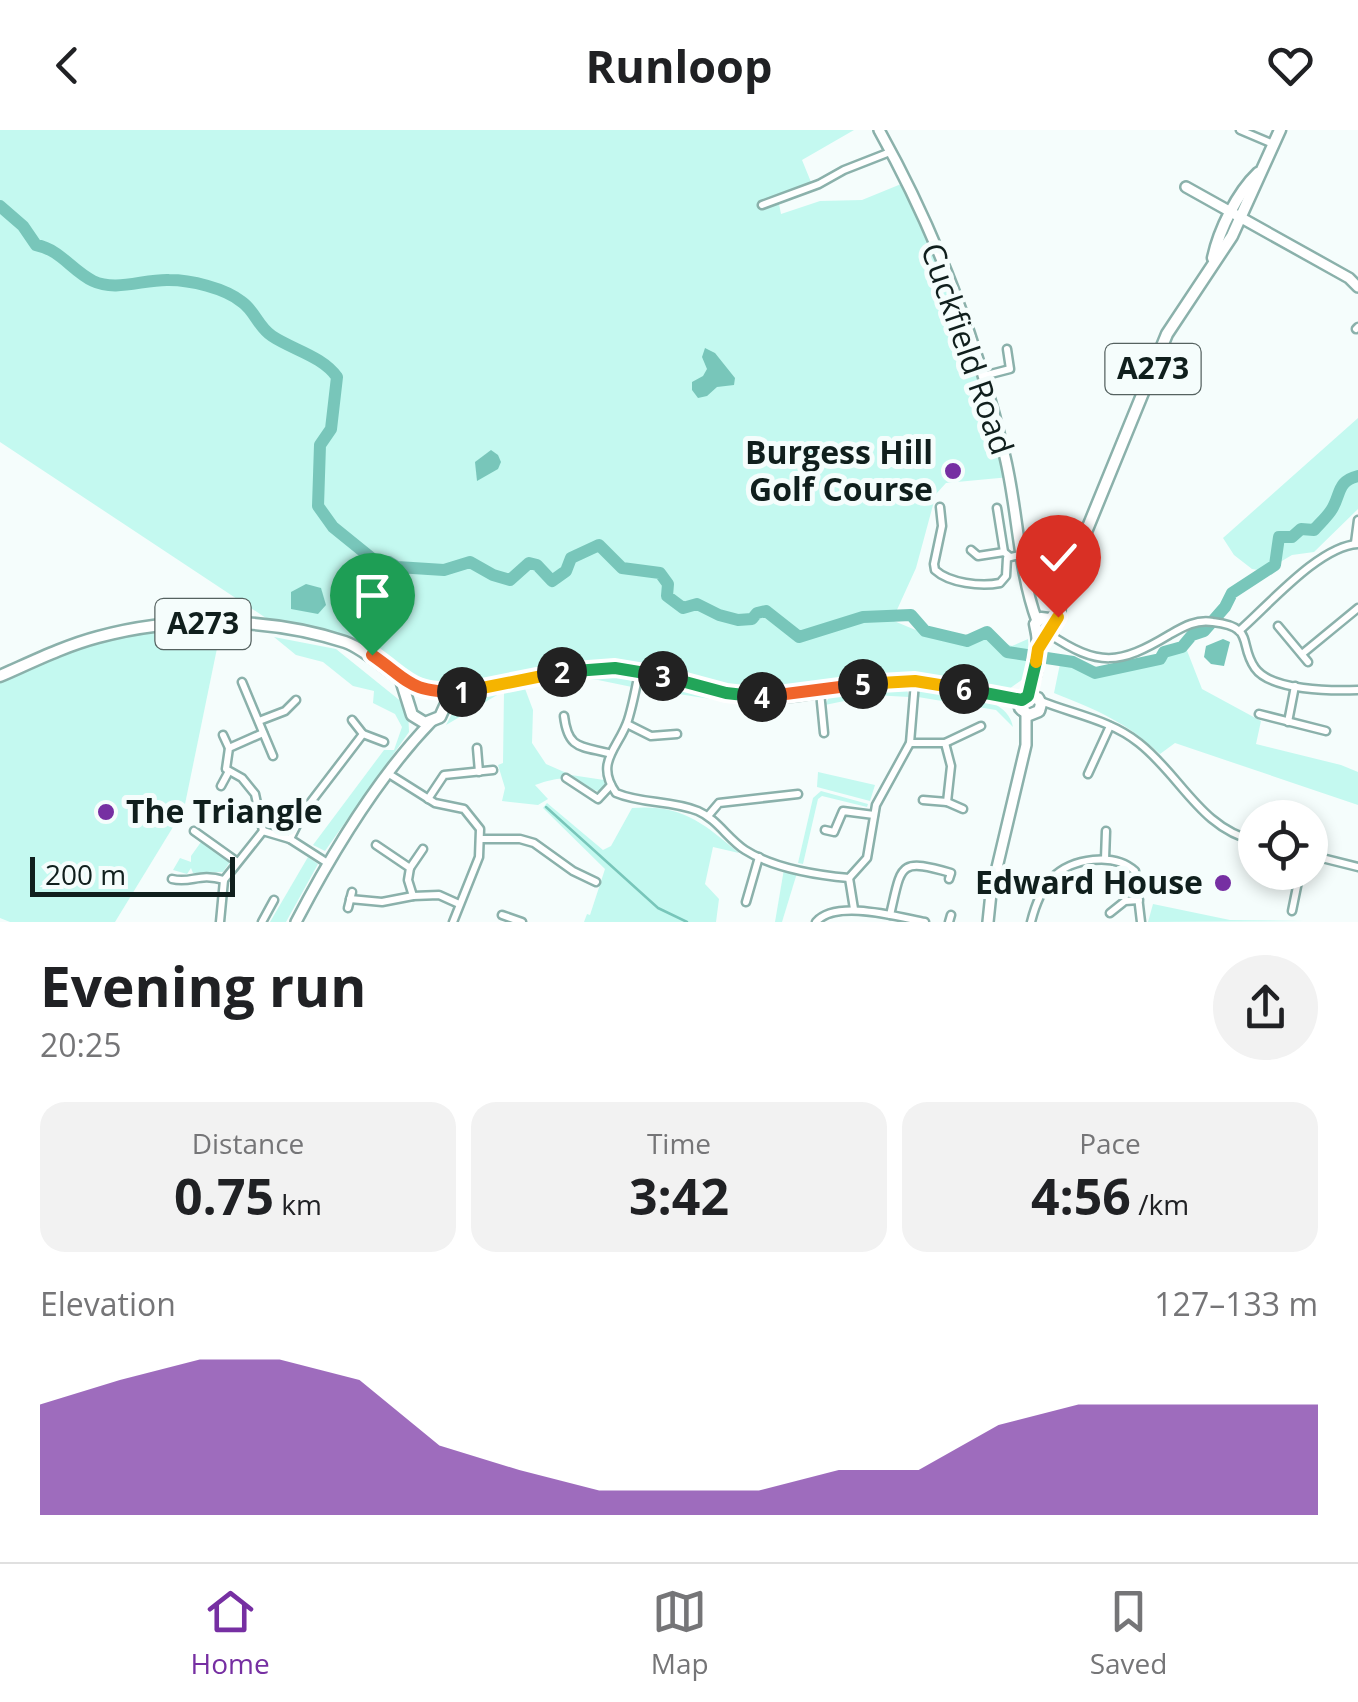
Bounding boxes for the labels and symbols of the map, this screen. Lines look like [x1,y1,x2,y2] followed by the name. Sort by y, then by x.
[912,237,1025,460] street label: Cuckfield Road
[1106,344,1200,394] road number: A273
[745,430,933,510] place label: Burgess Hill Golf Course
[942,460,964,482] marker: Burgess Hill Golf Course
[1016,515,1101,618] pin
[330,553,415,656] pin
[156,599,250,649] road number: A273
[537,647,587,697] pin: 2
[638,651,688,701] pin: 3
[838,659,888,709] pin: 5
[939,664,989,714] pin: 6
[437,667,487,717] pin: 1
[737,672,787,722] pin: 4
[126,789,323,832] place label: The Triangle
[95,801,117,823] marker: The Triangle
[30,852,235,896] scale bar
[975,860,1203,903] place label: Edward House
[1212,872,1234,894] marker: Edward House

